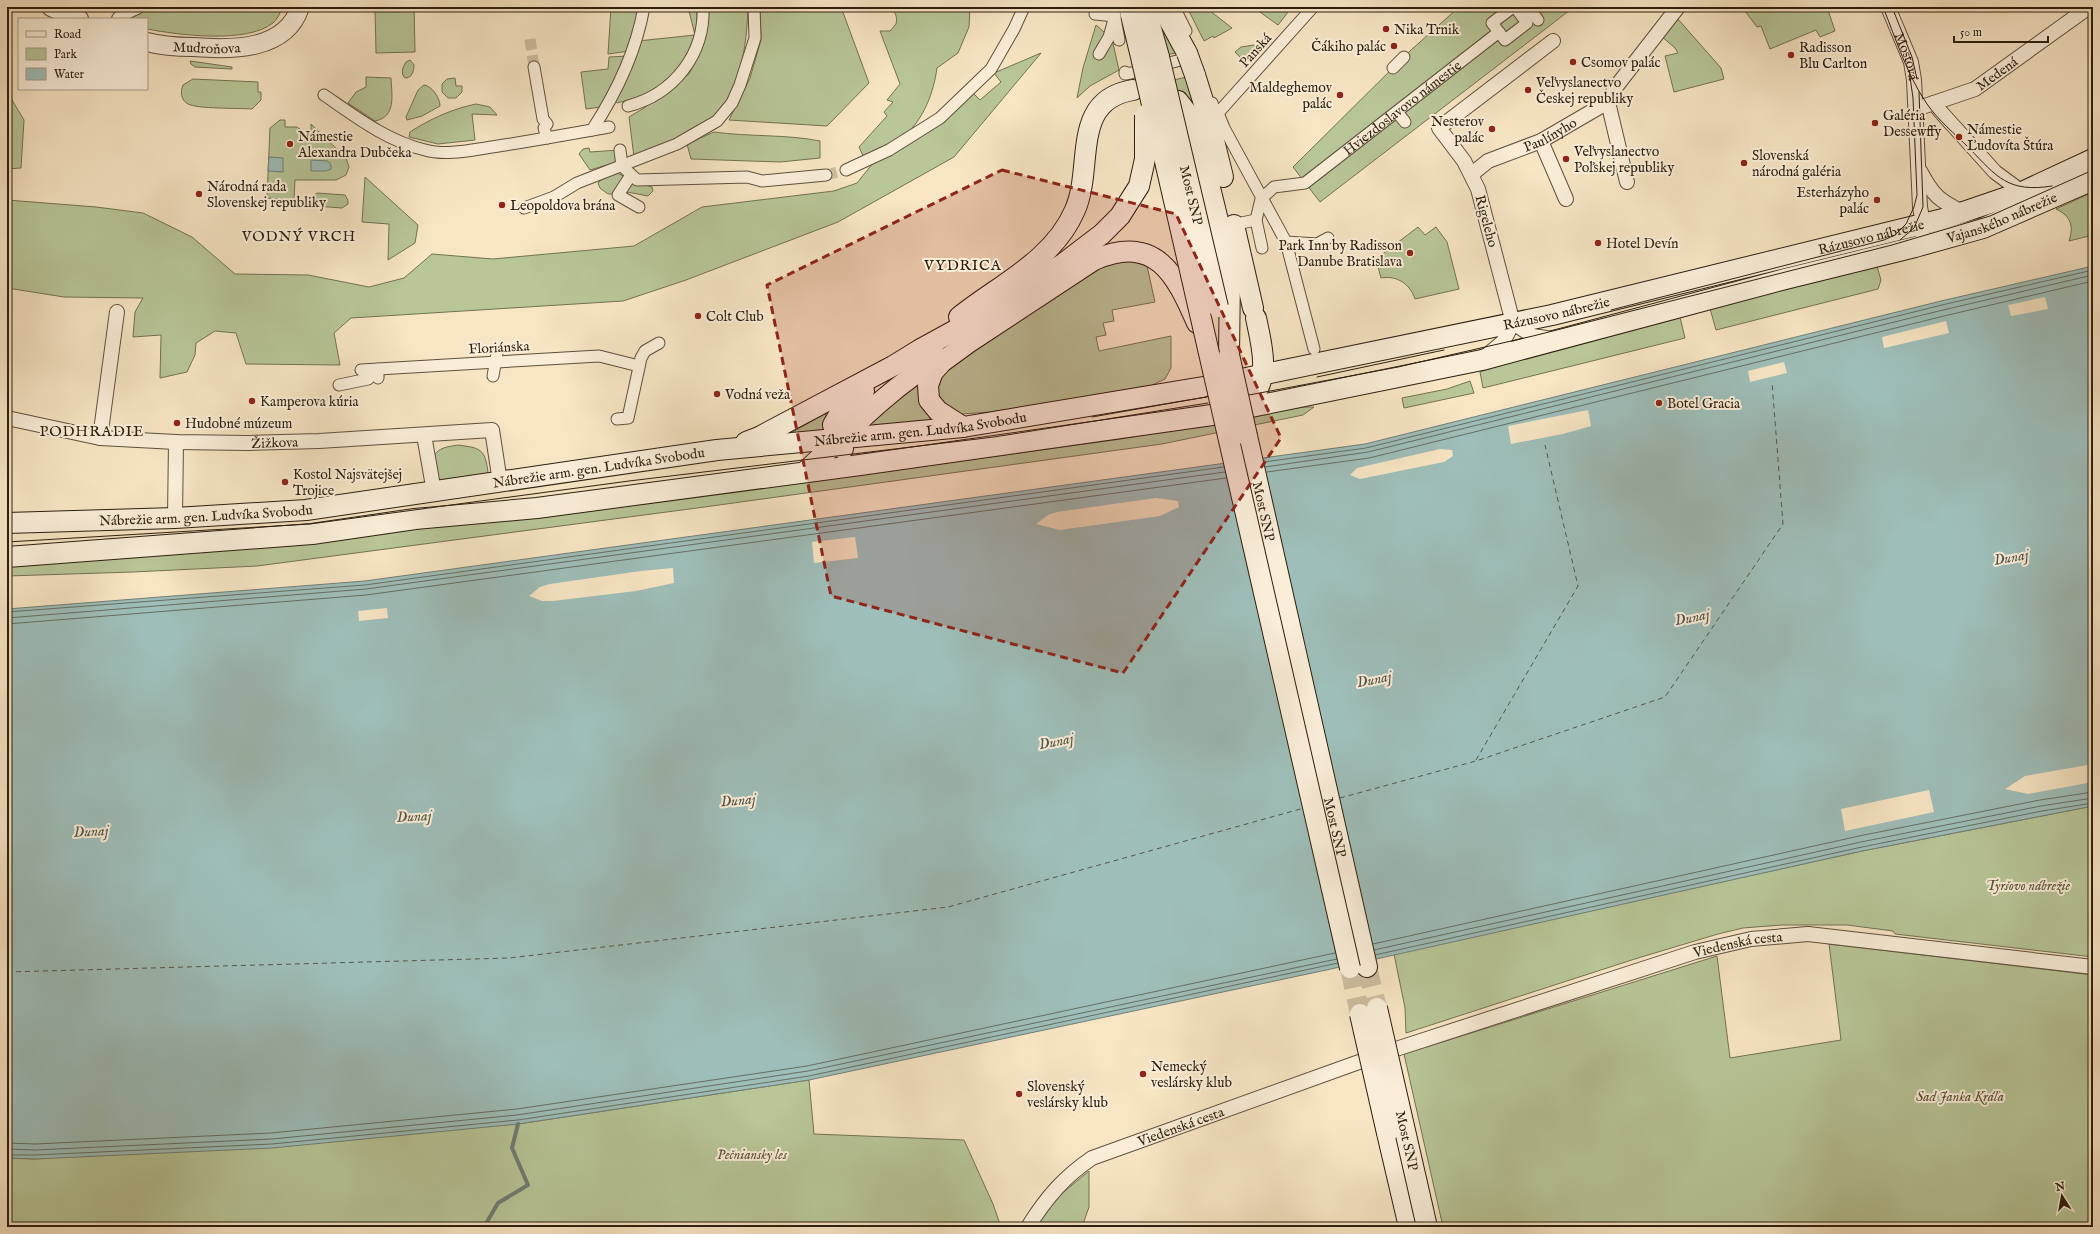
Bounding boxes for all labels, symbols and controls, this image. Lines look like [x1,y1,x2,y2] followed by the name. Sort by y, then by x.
[18,18,148,90] legend
[1954,18,2048,44] scale bar
[1394,21,1460,39] place label: Nika Trnik
[1381,24,1391,34] marker: Nika Trnik
[1960,25,1982,40] text: 50 m
[54,27,82,42] text: Road
[1236,29,1276,72] street label: Panská
[1890,30,1922,83] street label: Mostová
[1311,37,1386,56] place label: Čákiho palác
[172,38,242,58] street label: Mudroňova
[1799,39,1868,73] place label: Radisson Blu Carlton
[1389,41,1399,51] marker: Čákiho palác
[54,47,77,62] text: Park
[1786,50,1796,60] marker: Radisson Blu Carlton
[1973,53,2022,95] street label: Medená
[1581,54,1660,72] place label: Csomov palác
[1340,56,1466,160] street label: Hviezdoslavovo námestie
[1568,57,1578,67] marker: Csomov palác
[54,67,85,82] text: Water
[1535,74,1633,108] place label: Veľvyslanectvo Českej republiky
[1249,79,1333,113] place label: Maldeghemov palác
[1523,85,1533,95] marker: Veľvyslanectvo Českej republiky
[1335,90,1345,100] marker: Maldeghemov palác
[1883,107,1941,141] place label: Galéria Dessewffy
[1431,113,1485,147] place label: Nesterov palác
[1521,114,1581,157] street label: Paulínyho
[1870,118,1880,128] marker: Galéria Dessewffy
[1967,121,2054,155] place label: Námestie Ľudovíta Štúra
[1487,124,1497,134] marker: Nesterov palác
[297,128,413,162] place label: Námestie Alexandra Dubčeka
[1954,132,1964,142] marker: Námestie Ľudovíta Štúra
[285,139,295,149] marker: Námestie Alexandra Dubčeka
[1573,143,1675,177] place label: Veľvyslanectvo Poľskej republiky
[1752,147,1842,181] place label: Slovenská národná galéria
[1561,154,1571,164] marker: Veľvyslanectvo Poľskej republiky
[1739,158,1749,168] marker: Slovenská národná galéria
[1175,164,1206,227] street label: Most SNP
[207,178,326,212] place label: Národná rada Slovenskej republiky
[1796,184,1869,218] place label: Esterházyho palác
[194,189,204,199] marker: Národná rada Slovenskej republiky
[1944,189,2061,248] street label: Vajanského nábrežie
[1470,193,1502,250] street label: Rigeleho
[1872,195,1882,205] marker: Esterházyho palác
[510,197,616,215] place label: Leopoldova brána
[497,200,507,210] marker: Leopoldova brána
[1816,216,1927,259] street label: Rázusovo nábrežie
[241,227,356,246] district label: VODNÝ VRCH
[1606,235,1679,253] place label: Hotel Devín
[1278,237,1403,271] place label: Park Inn by Radisson Danube Bratislava
[1593,238,1603,248] marker: Hotel Devín
[1405,248,1415,258] marker: Park Inn by Radisson Danube Bratislava
[923,256,1002,275] district label: VYDRICA
[1502,293,1612,335] street label: Rázusovo nábrežie
[706,308,764,326] place label: Colt Club
[693,311,703,321] marker: Colt Club
[468,337,531,359] street label: Floriánska
[724,386,791,404] place label: Vodná veža
[712,389,722,399] marker: Vodná veža
[260,393,359,411] place label: Kamperova kúria
[1667,395,1741,413] place label: Botel Gracia
[247,396,257,406] marker: Kamperova kúria
[1654,398,1664,408] marker: Botel Gracia
[813,409,1028,451] street label: Nábrežie arm. gen. Ludvíka Svobodu
[185,415,293,433] place label: Hudobné múzeum
[172,418,182,428] marker: Hudobné múzeum
[40,422,144,441] district label: PODHRADIE
[251,434,300,453] street label: Žižkova
[492,444,706,493] street label: Nábrežie arm. gen. Ludvíka Svobodu
[293,466,402,500] place label: Kostol Najsvätejšej Trojice
[280,477,290,487] marker: Kostol Najsvätejšej Trojice
[1248,480,1278,543] street label: Most SNP
[99,501,314,530] street label: Nábrežie arm. gen. Ludvíka Svobodu
[1992,545,2032,570] water label: Dunaj
[1673,604,1713,630] water label: Dunaj
[1355,666,1395,692] water label: Dunaj
[1037,728,1077,754] water label: Dunaj
[720,789,758,811] water label: Dunaj
[1319,796,1350,859] street label: Most SNP
[396,806,434,827] water label: Dunaj
[73,821,111,842] water label: Dunaj
[1986,877,2070,895] park label: Tyršovo nábrežie
[1691,928,1784,962] street label: Viedenská cesta
[1151,1058,1232,1092] place label: Nemecký veslársky klub
[1138,1069,1148,1079] marker: Nemecký veslársky klub
[1027,1078,1108,1112] place label: Slovenský veslársky klub
[1916,1088,2004,1106] park label: Sad Janka Kráľa
[1014,1089,1024,1099] marker: Slovenský veslársky klub
[1134,1103,1227,1151] street label: Viedenská cesta
[1391,1109,1422,1172] street label: Most SNP
[717,1146,788,1164] park label: Pečniansky les
[2042,1176,2082,1216] north arrow
[2053,1179,2067,1195] text: N

